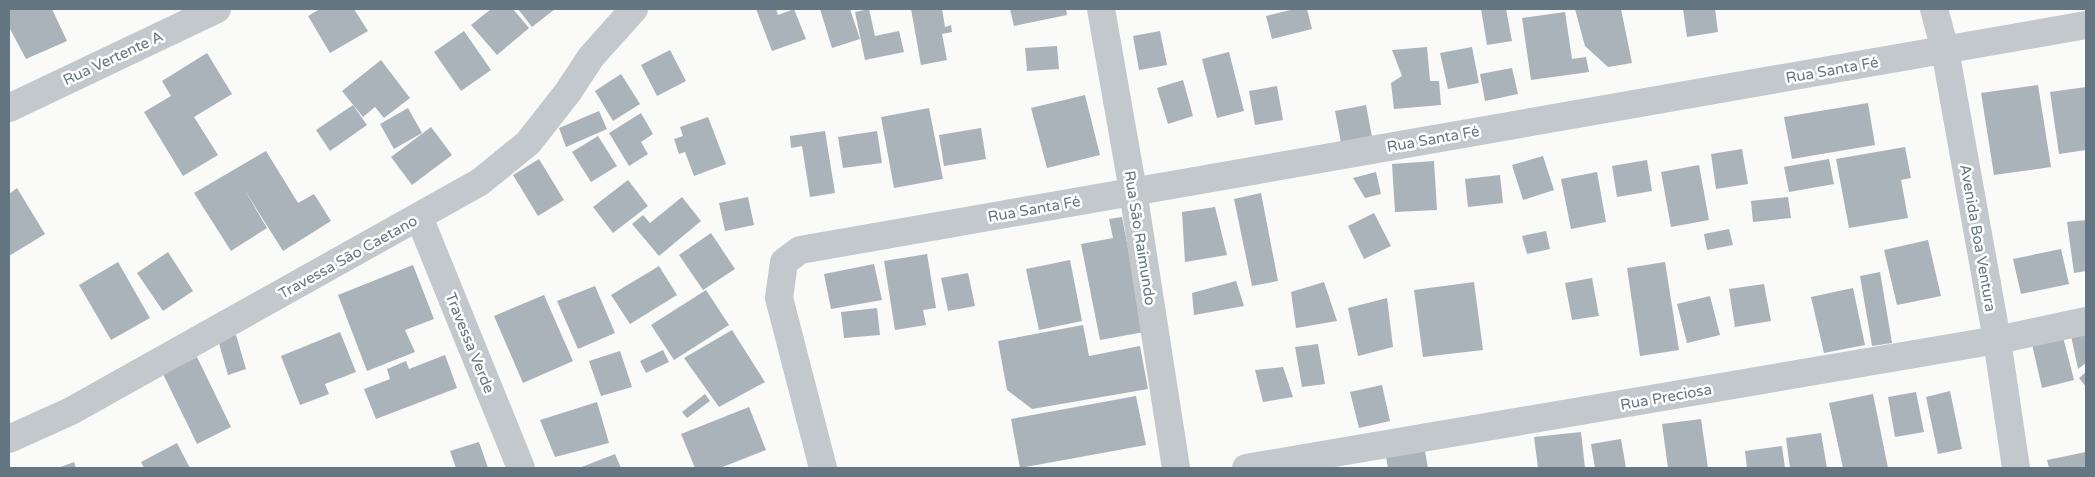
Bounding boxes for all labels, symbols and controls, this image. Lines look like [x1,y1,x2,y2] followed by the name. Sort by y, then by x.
[60,27,166,89] street label: Rua Vertente A
[1784,53,1880,87] street label: Rua Santa Fé
[1385,122,1481,156] street label: Rua Santa Fé
[1956,163,2000,313] street label: Avenida Boa Ventura
[1120,169,1160,307] street label: Rua São Raimundo
[986,192,1082,226] street label: Rua Santa Fé
[276,211,420,303] street label: Travessa São Caetano
[442,290,498,396] street label: Travessa Verde
[1619,380,1713,414] street label: Rua Preciosa

